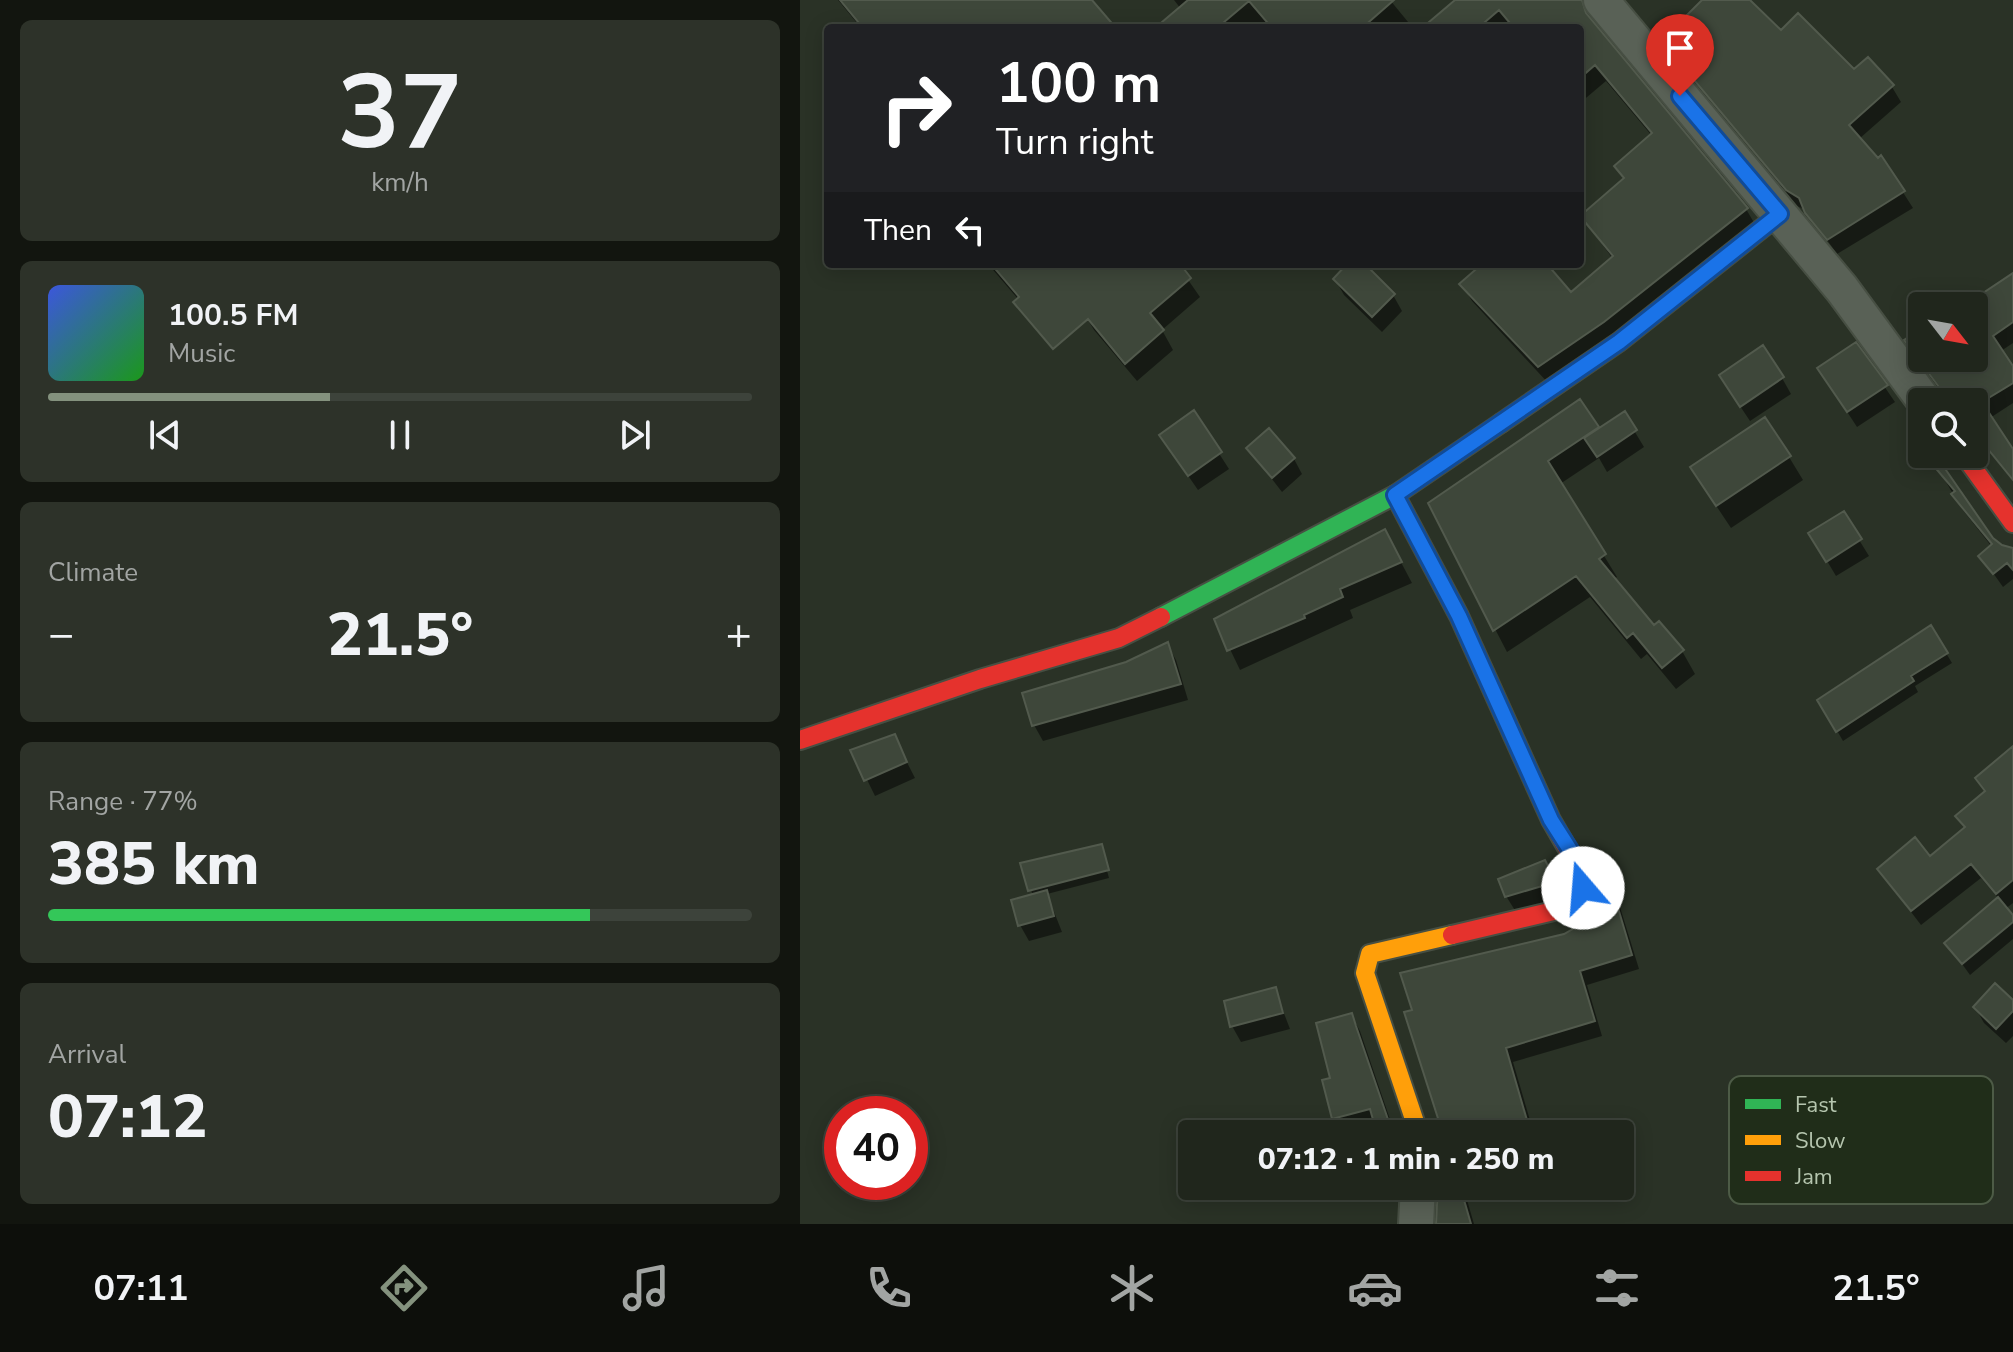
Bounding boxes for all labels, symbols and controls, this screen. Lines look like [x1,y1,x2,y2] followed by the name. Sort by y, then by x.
[1646,14.0,1714,96] pin
[1658,26,1702,70] icon: arrive
[338,42,462,184] text: 37
[996,45,1161,122] text: 100 m
[864,56,968,160] icon: right
[996,118,1153,167] text: Turn right
[371,165,429,200] text: km/h
[948,208,992,252] icon: left
[864,210,932,251] text: Then
[1908,292,1988,372] north arrow
[1908,292,1988,468] map controls
[168,295,298,336] text: 100.5 FM
[168,336,235,371] text: Music
[1908,388,1988,468] button: search
[143,413,187,457] icon: previous
[378,413,422,457] icon: pause
[613,413,657,457] icon: next
[48,555,138,590] text: Climate
[327,594,473,676] text: 21.5°
[48,605,74,665] text: −
[726,605,752,665] text: +
[48,784,198,819] text: Range · 77%
[48,823,260,905] text: 385 km
[1541,846,1625,930] position arrow
[48,1037,126,1072] text: Arrival
[48,1076,208,1158] text: 07:12
[1729,1076,1993,1204] legend
[1795,1090,1837,1120] text: Fast
[824,1096,928,1200] speed limit sign: 40
[1795,1126,1846,1156] text: Slow
[1258,1139,1554,1180] text: 07:12 · 1 min · 250 m
[1794,1162,1833,1192] text: Jam
[376,1260,432,1316] icon: directions
[618,1260,674,1316] icon: music
[861,1260,917,1316] icon: phone
[1104,1260,1160,1316] icon: climate
[1347,1260,1403,1316] icon: car
[1589,1260,1645,1316] icon: filters
[93,1264,189,1313] text: 07:11
[1832,1264,1920,1313] text: 21.5°

